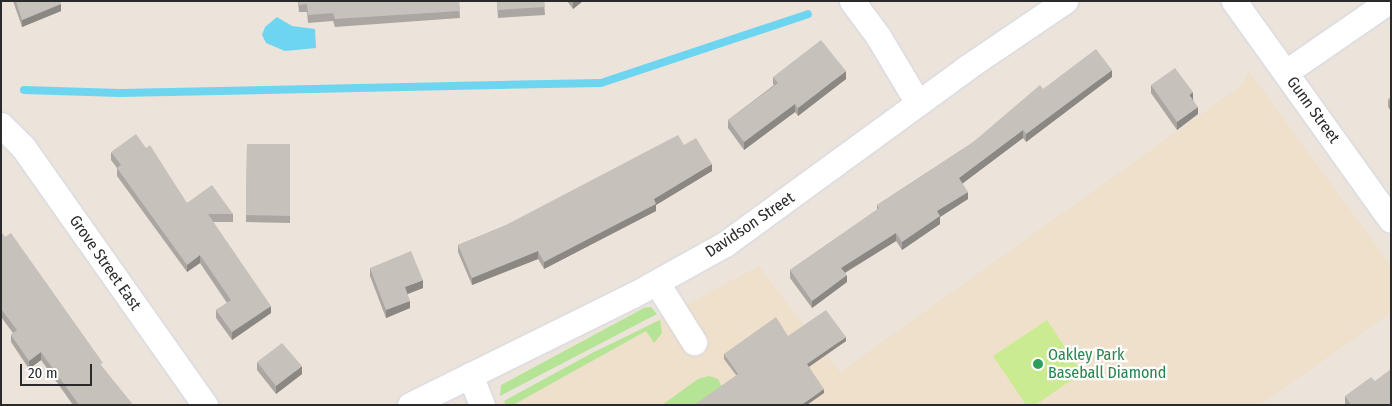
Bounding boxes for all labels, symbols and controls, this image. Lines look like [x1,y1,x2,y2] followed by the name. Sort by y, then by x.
[1282,73,1344,147] street label: Gunn Street
[702,188,798,262] street label: Davidson Street
[65,212,145,314] street label: Grove Street East
[1048,345,1166,383] place label: Oakley Park Baseball Diamond
[22,354,95,386] scale bar
[1032,358,1044,370] marker: Oakley Park Baseball Diamond
[28,364,58,382] text: 20 m

